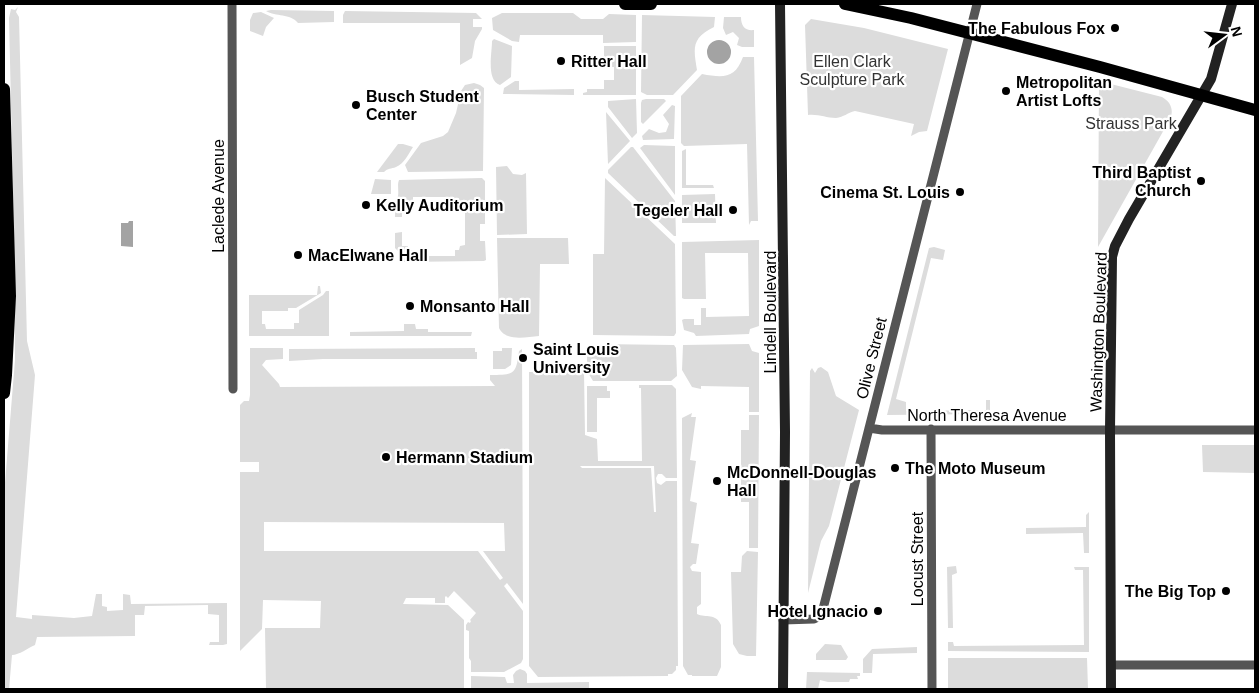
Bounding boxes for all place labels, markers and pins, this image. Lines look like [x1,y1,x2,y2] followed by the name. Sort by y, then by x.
[968,20,1105,37] place label: The Fabulous Fox
[1109,22,1121,34] marker: The Fabulous Fox
[571,53,647,70] place label: Ritter Hall
[555,55,567,67] marker: Ritter Hall
[1016,74,1112,109] place label: Metropolitan Artist Lofts
[1000,85,1012,97] marker: Metropolitan Artist Lofts
[366,88,480,123] place label: Busch Student Center
[350,99,362,111] marker: Busch Student Center
[1092,164,1192,199] place label: Third Baptist Church
[1195,175,1207,187] marker: Third Baptist Church
[820,184,950,201] place label: Cinema St. Louis
[954,186,966,198] marker: Cinema St. Louis
[376,197,503,214] place label: Kelly Auditorium
[360,199,372,211] marker: Kelly Auditorium
[633,202,723,219] place label: Tegeler Hall
[727,204,739,216] marker: Tegeler Hall
[308,247,428,264] place label: MacElwane Hall
[292,249,304,261] marker: MacElwane Hall
[420,298,529,315] place label: Monsanto Hall
[404,300,416,312] marker: Monsanto Hall
[533,341,619,376] place label: Saint Louis University
[517,352,529,364] marker: Saint Louis University
[396,449,533,466] place label: Hermann Stadium
[380,451,392,463] marker: Hermann Stadium
[905,460,1045,477] place label: The Moto Museum
[889,462,901,474] marker: The Moto Museum
[727,464,876,499] place label: McDonnell-Douglas Hall
[711,475,723,487] marker: McDonnell-Douglas Hall
[1125,583,1216,600] place label: The Big Top
[1220,585,1232,597] marker: The Big Top
[768,603,868,620] place label: Hotel Ignacio
[872,605,884,617] marker: Hotel Ignacio

